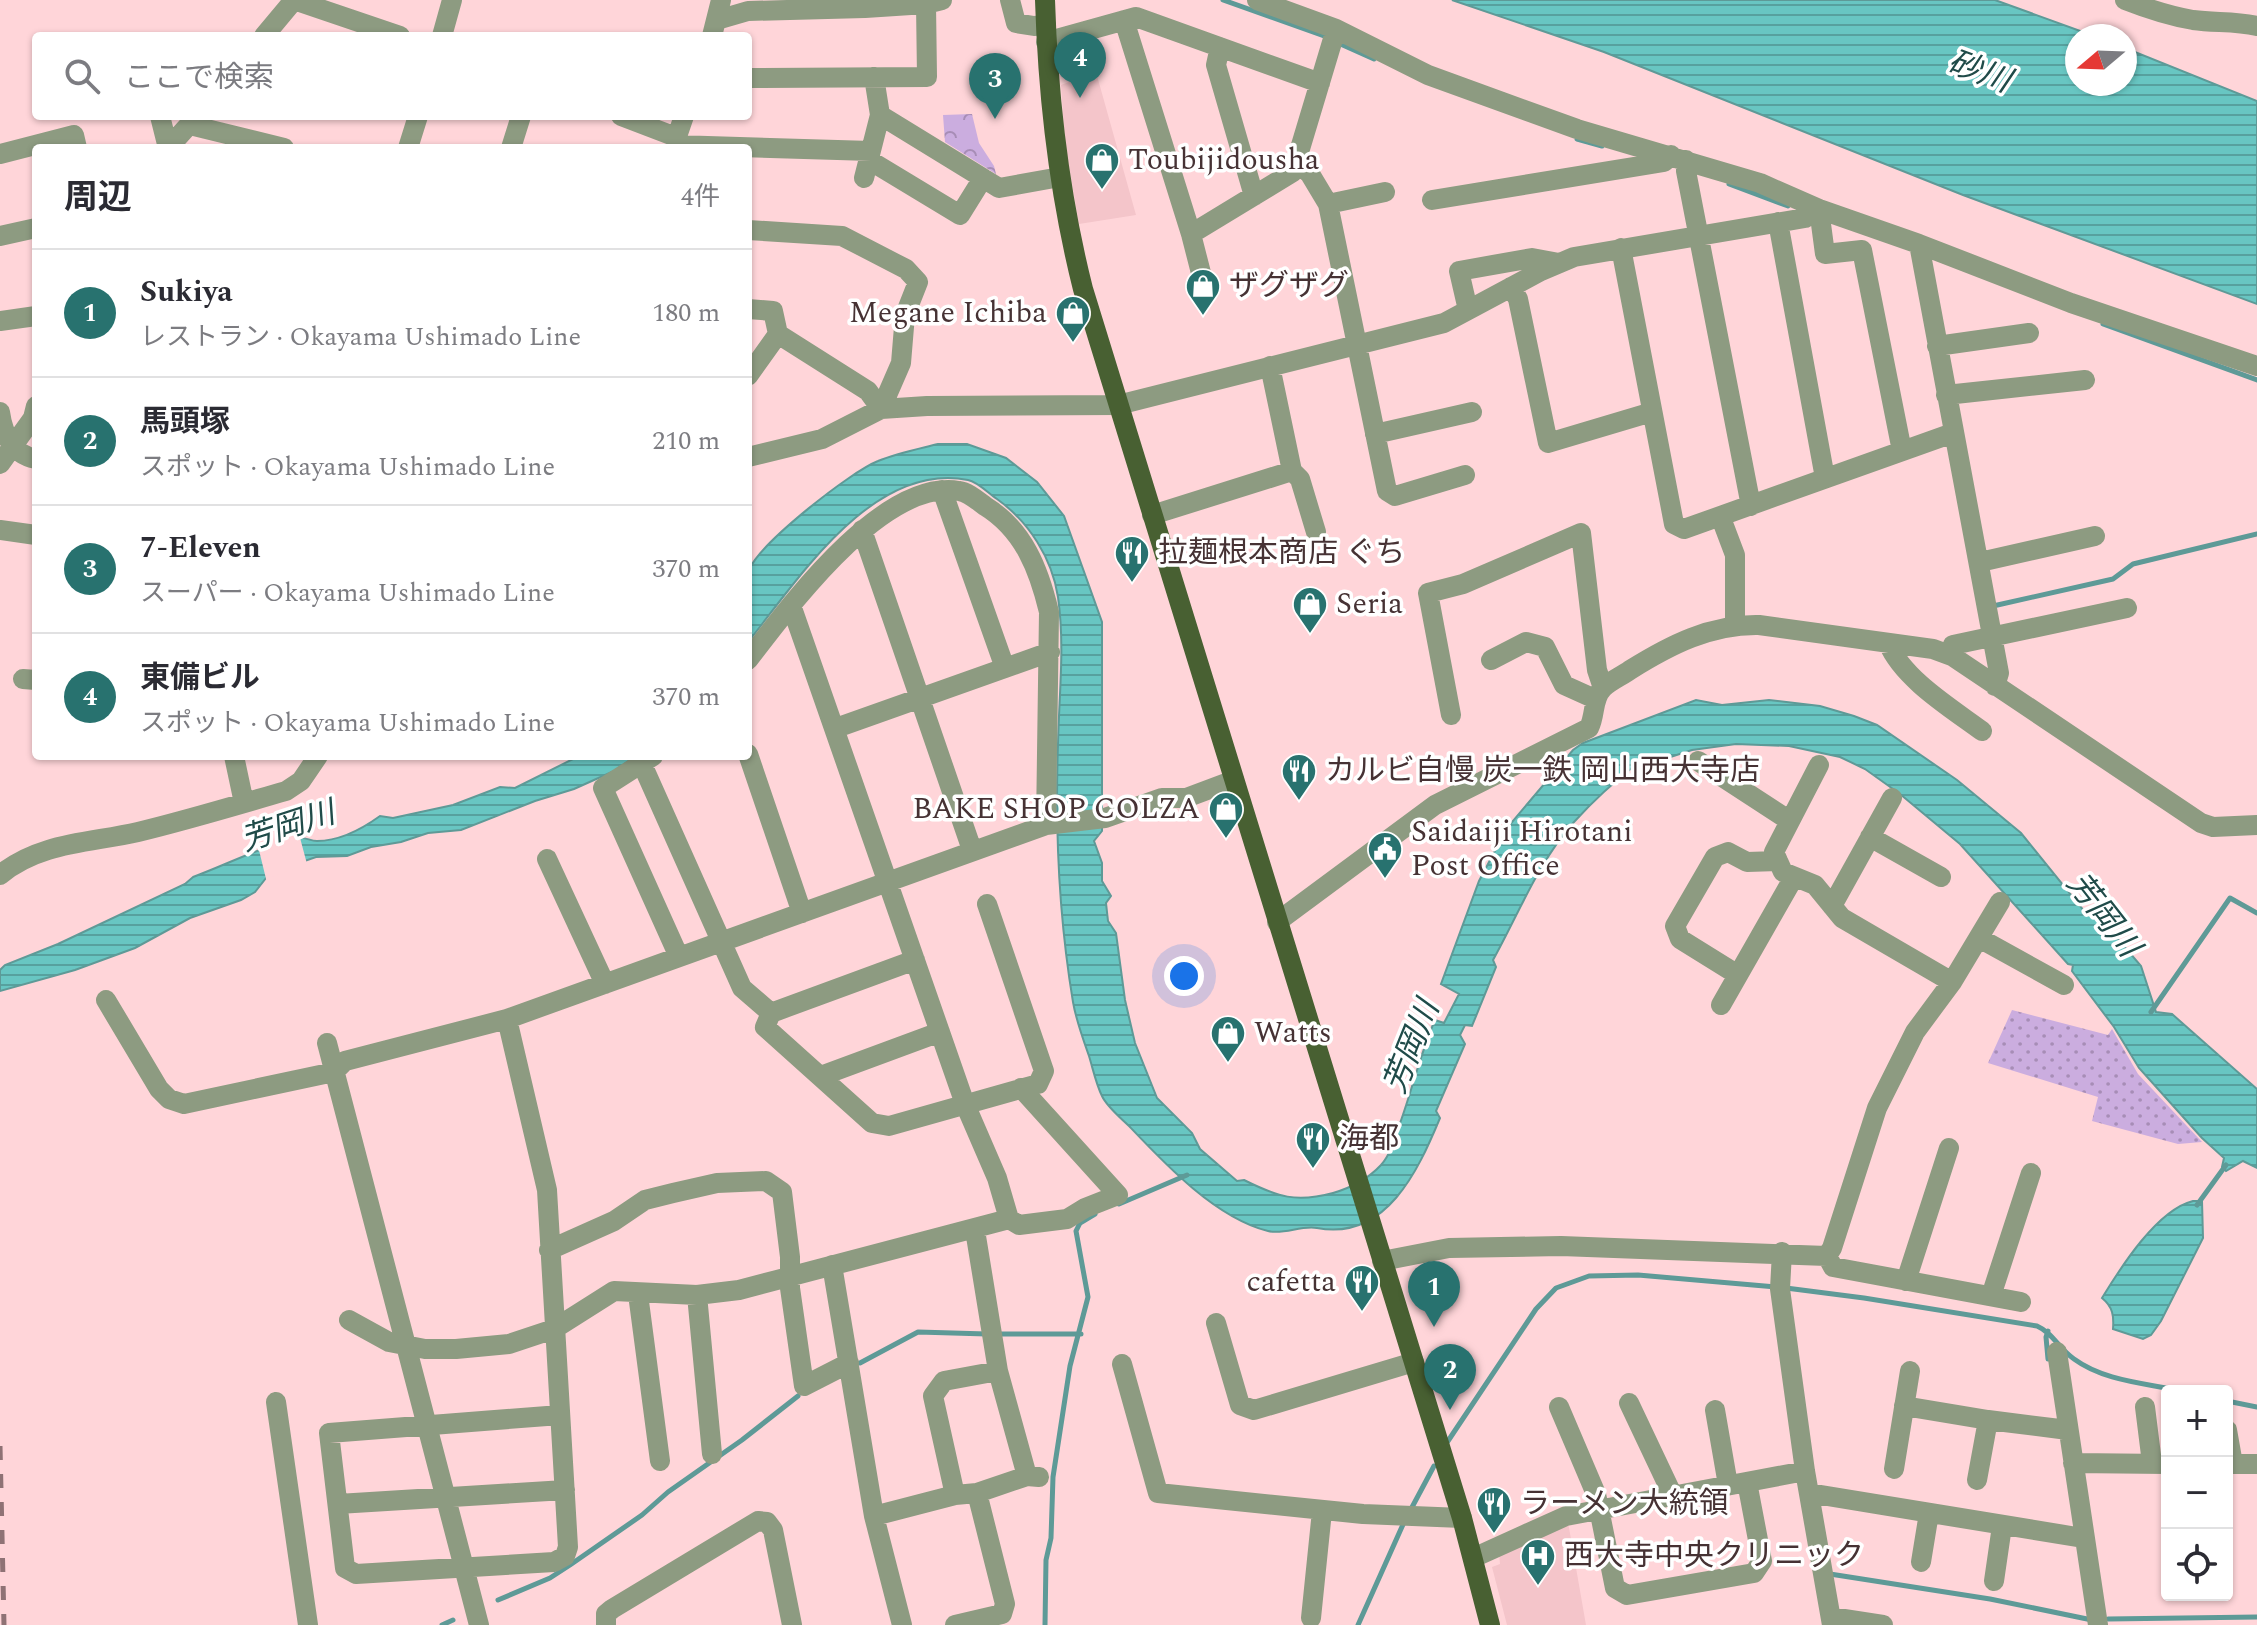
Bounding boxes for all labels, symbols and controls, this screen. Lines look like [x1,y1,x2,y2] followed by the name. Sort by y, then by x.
[2065,24,2137,96] north arrow
[32,32,752,120] search box
[1054,32,1106,98] pin: 4
[1941,38,2020,107] water label: 砂川
[969,53,1021,119] pin: 3
[60,54,104,98] icon: search
[124,55,274,101] text: ここで検索
[1128,137,1320,183] place label: Toubijidousha
[1083,141,1121,191] shop icon: Toubijidousha
[64,172,132,224] text: 周辺
[681,177,720,217] text: 4件
[1229,263,1349,309] place label: ザグザグ
[1184,267,1222,317] shop icon: ザグザグ
[140,269,233,315] text: Sukiya
[849,290,1047,336] place label: Megane Ichiba
[83,293,97,333] text: 1
[652,293,720,333] text: 180 m
[1054,294,1092,344] shop icon: Megane Ichiba
[140,317,581,357] text: レストラン · Okayama Ushimado Line
[140,399,230,445] text: 馬頭塚
[83,421,97,461] text: 2
[652,421,720,461] text: 210 m
[140,447,555,487] text: スポット · Okayama Ushimado Line
[140,525,261,571] text: 7-Eleven
[1158,530,1406,576] place label: 拉麺根本商店 ぐち
[1113,534,1151,584] restaurant icon: 拉麺根本商店 ぐち
[83,549,97,589] text: 3
[652,549,720,589] text: 370 m
[140,573,555,613] text: スーパー · Okayama Ushimado Line
[1336,581,1403,627] place label: Seria
[1291,585,1329,635] shop icon: Seria
[140,655,260,701] text: 東備ビル
[83,677,97,717] text: 4
[652,677,720,717] text: 370 m
[140,703,555,743] text: スポット · Okayama Ushimado Line
[1325,748,1760,794] place label: カルビ自慢 炭一鉄 岡山西大寺店
[1280,752,1318,802] restaurant icon: カルビ自慢 炭一鉄 岡山西大寺店
[912,786,1200,832] place label: BAKE SHOP COLZA
[235,788,344,865] water label: 芳岡川
[1207,790,1245,840] shop icon: BAKE SHOP COLZA
[1411,809,1633,889] place label: Saidaiji Hirotani Post Office
[1366,830,1404,880] public building icon: Saidaiji Hirotani Post Office
[2054,862,2154,970] water label: 芳岡川
[1164,956,1204,996] your location
[1371,991,1454,1101] water label: 芳岡川
[1254,1010,1332,1056] place label: Watts
[1209,1014,1247,1064] shop icon: Watts
[1339,1116,1399,1162] place label: 海都
[1294,1120,1332,1170] restaurant icon: 海都
[1247,1259,1336,1305] place label: cafetta
[1408,1261,1460,1327] pin: 1
[1343,1263,1381,1313] restaurant icon: cafetta
[1424,1344,1476,1410] pin: 2
[2161,1385,2233,1601] map controls
[2161,1385,2233,1457] button: +
[2161,1457,2233,1529] button: −
[1520,1481,1729,1527] place label: ラーメン大統領
[1475,1485,1513,1535] restaurant icon: ラーメン大統領
[2161,1529,2233,1601] button: locate
[1564,1533,1864,1579] place label: 西大寺中央クリニック
[1519,1537,1557,1587] hospital icon: 西大寺中央クリニック

